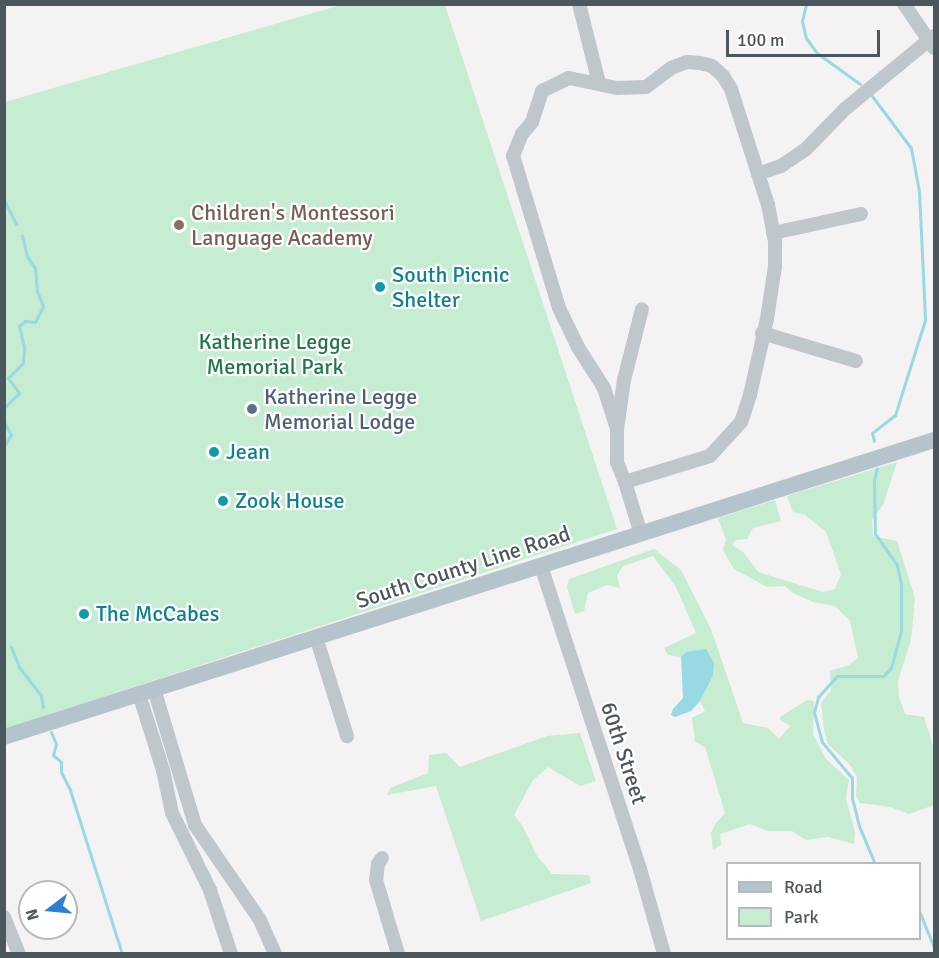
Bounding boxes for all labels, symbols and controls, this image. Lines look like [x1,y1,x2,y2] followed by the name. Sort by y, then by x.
[729,18,884,56] scale bar
[737,29,784,51] text: 100 m
[191,199,395,250] place label: Children's Montessori Language Academy
[172,218,186,232] marker: Children's Montessori Language Academy
[392,261,509,312] place label: South Picnic Shelter
[373,280,387,294] marker: South Picnic Shelter
[198,328,352,380] park label: Katherine Legge Memorial Park
[264,383,417,434] place label: Katherine Legge Memorial Lodge
[245,402,259,416] marker: Katherine Legge Memorial Lodge
[226,439,270,465] place label: Jean
[207,445,221,459] marker: Jean
[235,488,344,514] place label: Zook House
[216,494,230,508] marker: Zook House
[353,520,573,614] street label: South County Line Road
[96,601,219,627] place label: The McCabes
[77,607,91,621] marker: The McCabes
[595,699,653,807] street label: 60th Street
[726,862,921,940] legend
[784,876,823,898] text: Road
[18,880,78,940] north arrow
[21,906,44,923] text: N
[784,906,819,928] text: Park

